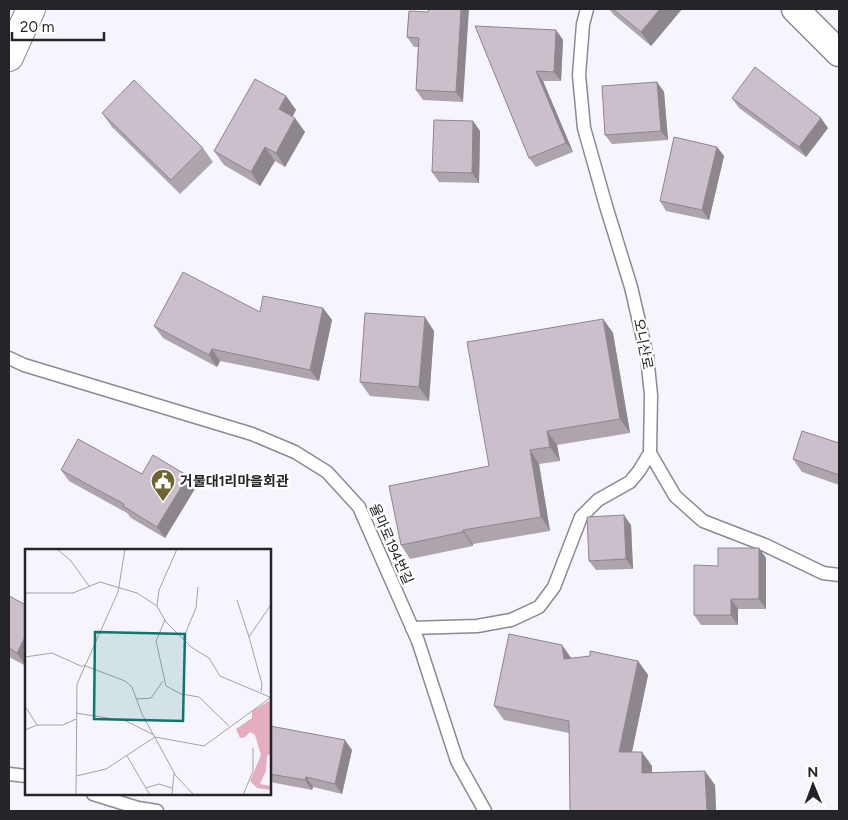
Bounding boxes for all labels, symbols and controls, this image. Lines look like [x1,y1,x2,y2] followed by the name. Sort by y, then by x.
[12,10,105,42] scale bar
[20,18,54,36] text: 20 m
[630,317,656,371] street label: 오니산로
[150,468,176,502] public building icon: 거물대1리마을회관
[180,473,289,490] place label: 거물대1리마을회관
[366,501,416,587] street label: 율마로194번길
[25,549,271,795] inset map
[788,760,838,810] north arrow
[807,764,818,781] text: N

